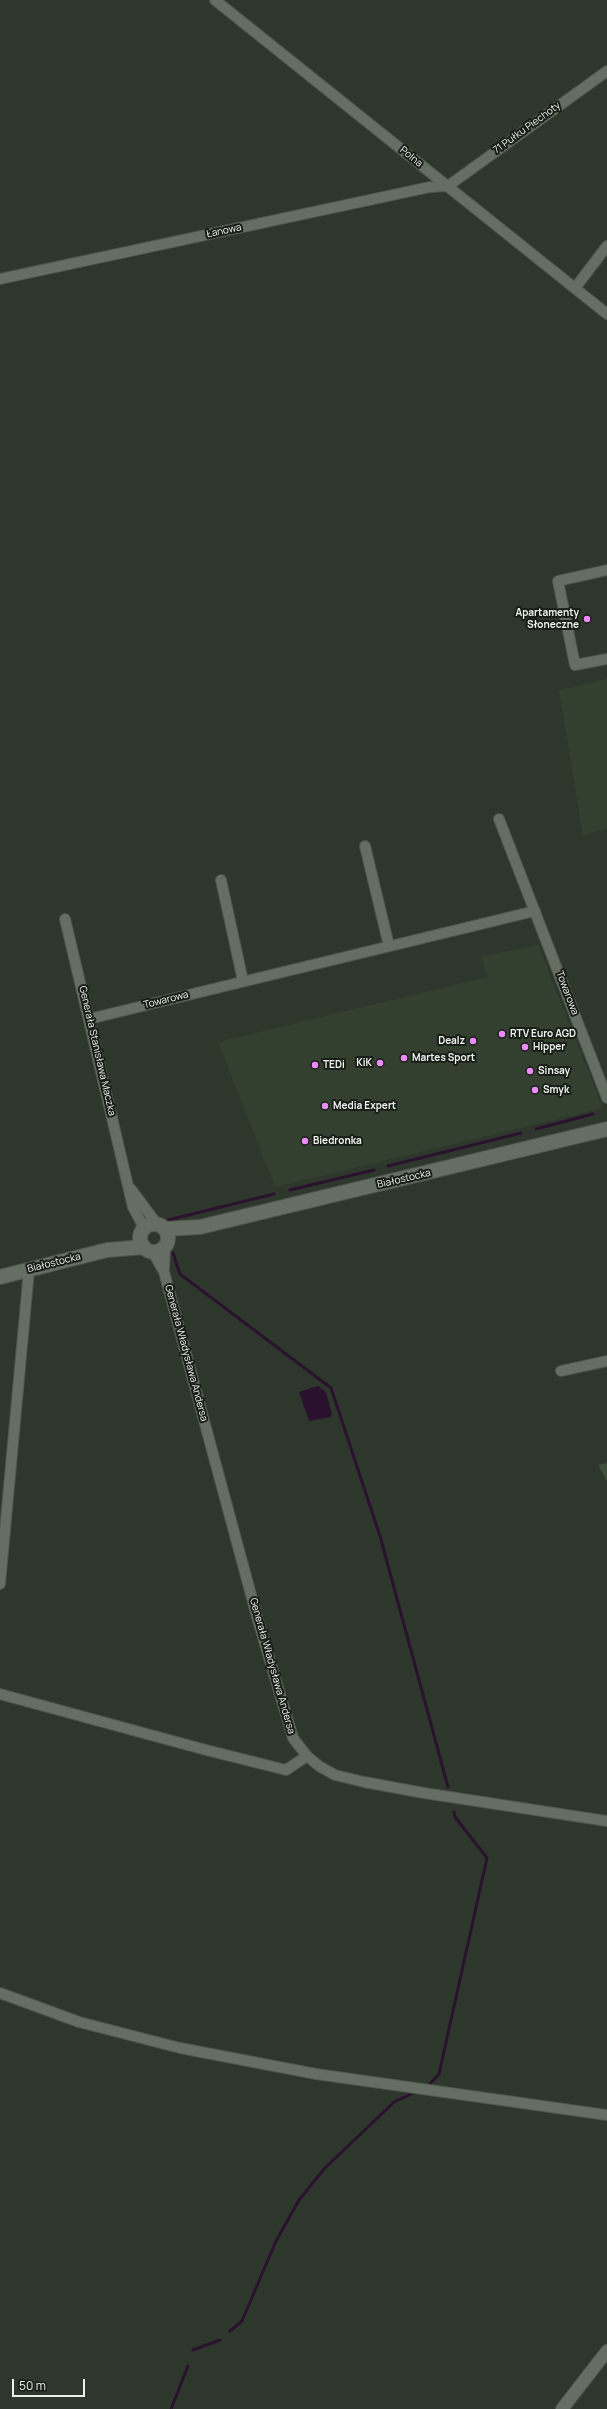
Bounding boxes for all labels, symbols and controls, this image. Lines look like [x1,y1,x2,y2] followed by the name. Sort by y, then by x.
[491,100,563,156] street label: 71 Pułku Piechoty
[397,144,425,170] street label: Polna
[205,221,243,241] street label: Łanowa
[515,607,579,630] place label: Apartamenty Słoneczne
[582,614,592,624] marker: Apartamenty Słoneczne
[553,969,581,1017] street label: Towarowa
[76,985,118,1117] street label: Generała Stanisława Maczka
[142,989,190,1011] street label: Towarowa
[510,1028,576,1040] place label: RTV Euro AGD
[497,1029,507,1039] marker: RTV Euro AGD
[438,1035,465,1047] place label: Dealz
[468,1036,478,1046] marker: Dealz
[533,1041,565,1053] place label: Hipper
[520,1042,530,1052] marker: Hipper
[412,1052,475,1064] place label: Martes Sport
[399,1053,409,1063] marker: Martes Sport
[356,1057,372,1069] place label: KiK
[375,1058,385,1068] marker: KiK
[323,1059,345,1071] place label: TEDi
[310,1060,320,1070] marker: TEDi
[538,1065,570,1077] place label: Sinsay
[525,1066,535,1076] marker: Sinsay
[543,1084,569,1096] place label: Smyk
[530,1085,540,1095] marker: Smyk
[333,1100,396,1112] place label: Media Expert
[320,1101,330,1111] marker: Media Expert
[313,1135,362,1147] place label: Biedronka
[300,1136,310,1146] marker: Biedronka
[376,1167,432,1191] street label: Białostocka
[26,1251,82,1275] street label: Białostocka
[162,1283,210,1423] street label: Generała Władysława Andersa
[247,1597,297,1735] street label: Generała Władysława Andersa
[14,2371,87,2397] scale bar
[19,2377,46,2394] text: 50 m

